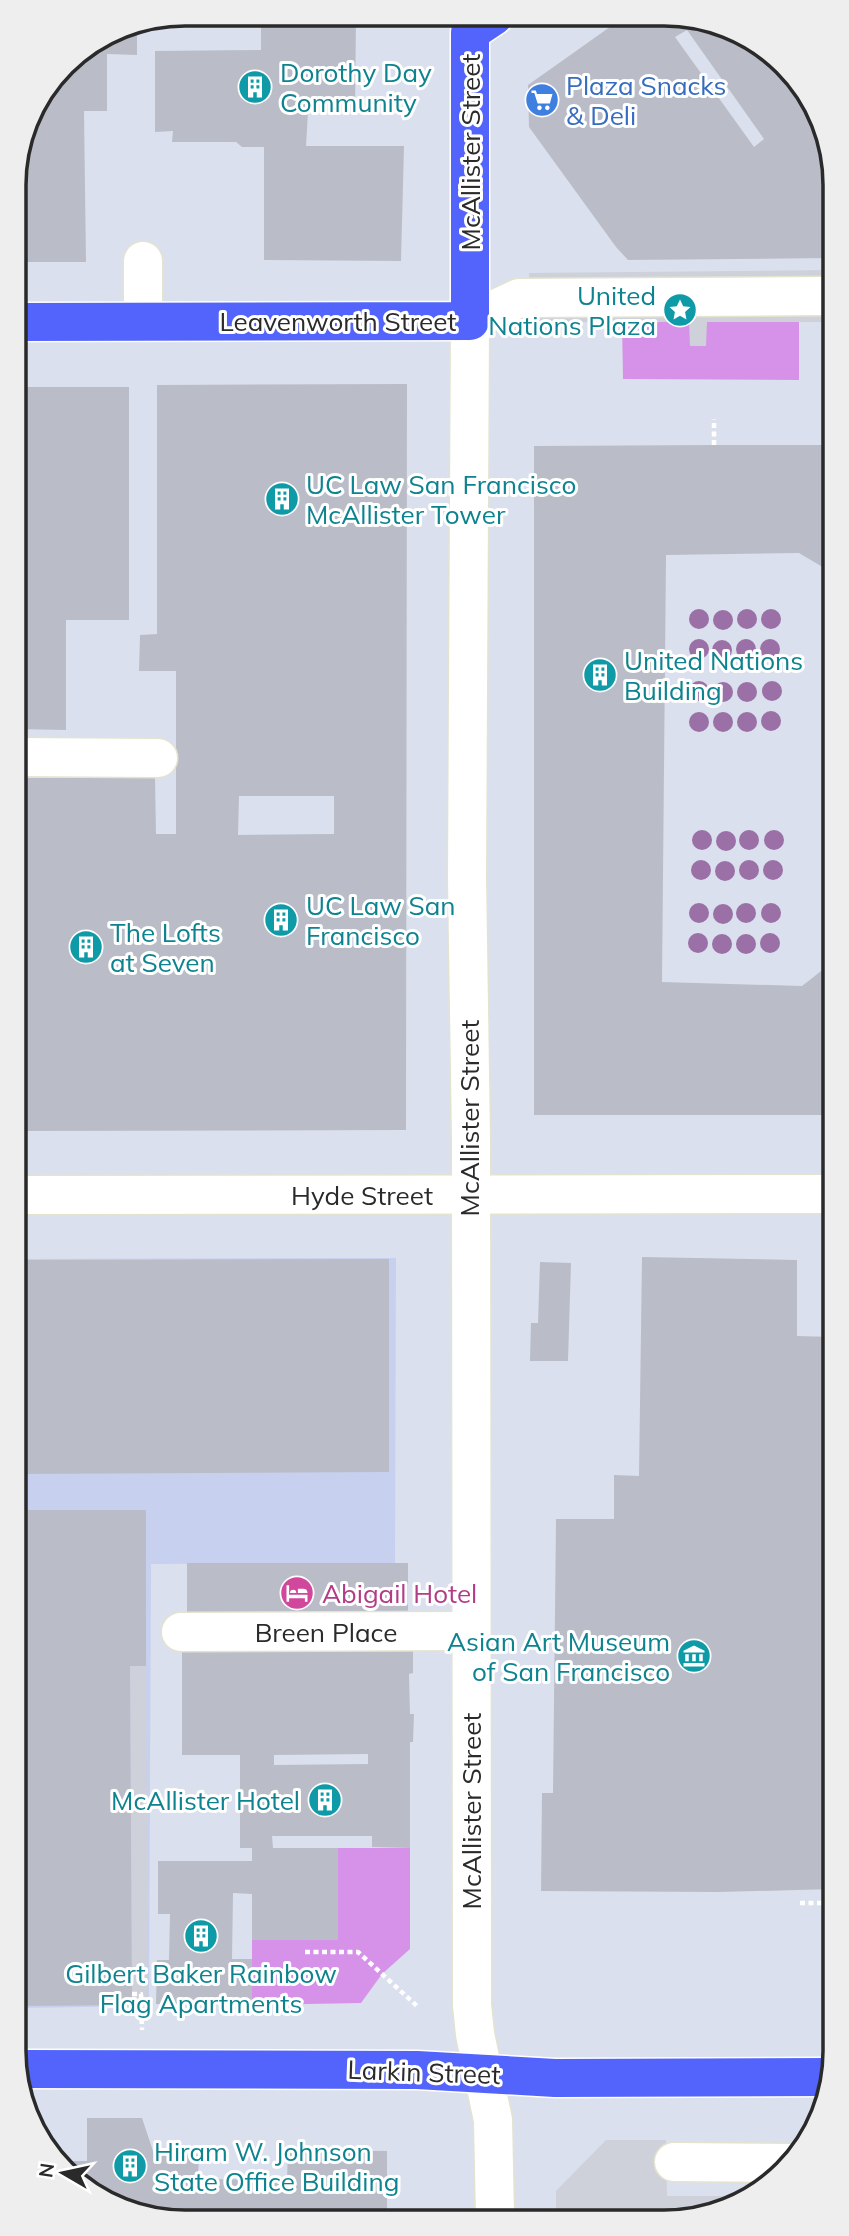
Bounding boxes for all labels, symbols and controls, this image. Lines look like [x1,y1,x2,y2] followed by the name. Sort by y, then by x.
[454,54,487,250] street label: McAllister Street
[280,56,432,119] place label: Dorothy Day Community
[236,68,274,106] building icon: Dorothy Day Community
[566,69,726,132] place label: Plaza Snacks & Deli
[523,81,561,119] supermarket icon: Plaza Snacks & Deli
[488,279,656,342] place label: United Nations Plaza
[661,291,699,329] place icon: United Nations Plaza
[220,305,456,338] street label: Leavenworth Street
[306,468,576,531] place label: UC Law San Francisco McAllister Tower
[263,480,301,518] building icon: UC Law San Francisco McAllister Tower
[624,644,803,707] place label: United Nations Building
[581,656,619,694] building icon: United Nations Building
[306,889,456,952] place label: UC Law San Francisco
[262,901,300,939] building icon: UC Law San Francisco
[110,916,221,979] place label: The Lofts at Seven
[67,928,105,966] building icon: The Lofts at Seven
[453,1020,486,1216] street label: McAllister Street
[291,1179,433,1212] street label: Hyde Street
[278,1574,316,1612] hotel icon: Abigail Hotel
[322,1577,477,1610] place label: Abigail Hotel
[255,1616,397,1649] street label: Breen Place
[447,1625,670,1688] place label: Asian Art Museum of San Francisco
[675,1637,713,1675] museum icon: Asian Art Museum of San Francisco
[455,1713,488,1909] street label: McAllister Street
[306,1781,344,1819] building icon: McAllister Hotel
[111,1784,300,1817] place label: McAllister Hotel
[182,1917,220,1955] building icon: Gilbert Baker Rainbow Flag Apartments
[65,1957,337,2020] place label: Gilbert Baker Rainbow Flag Apartments
[347,2053,501,2091] street label: Larkin Street
[154,2135,399,2198] place label: Hiram W. Johnson State Office Building
[28,2138,98,2208] north arrow
[111,2147,149,2185] building icon: Hiram W. Johnson State Office Building
[33,2161,59,2179] text: N

